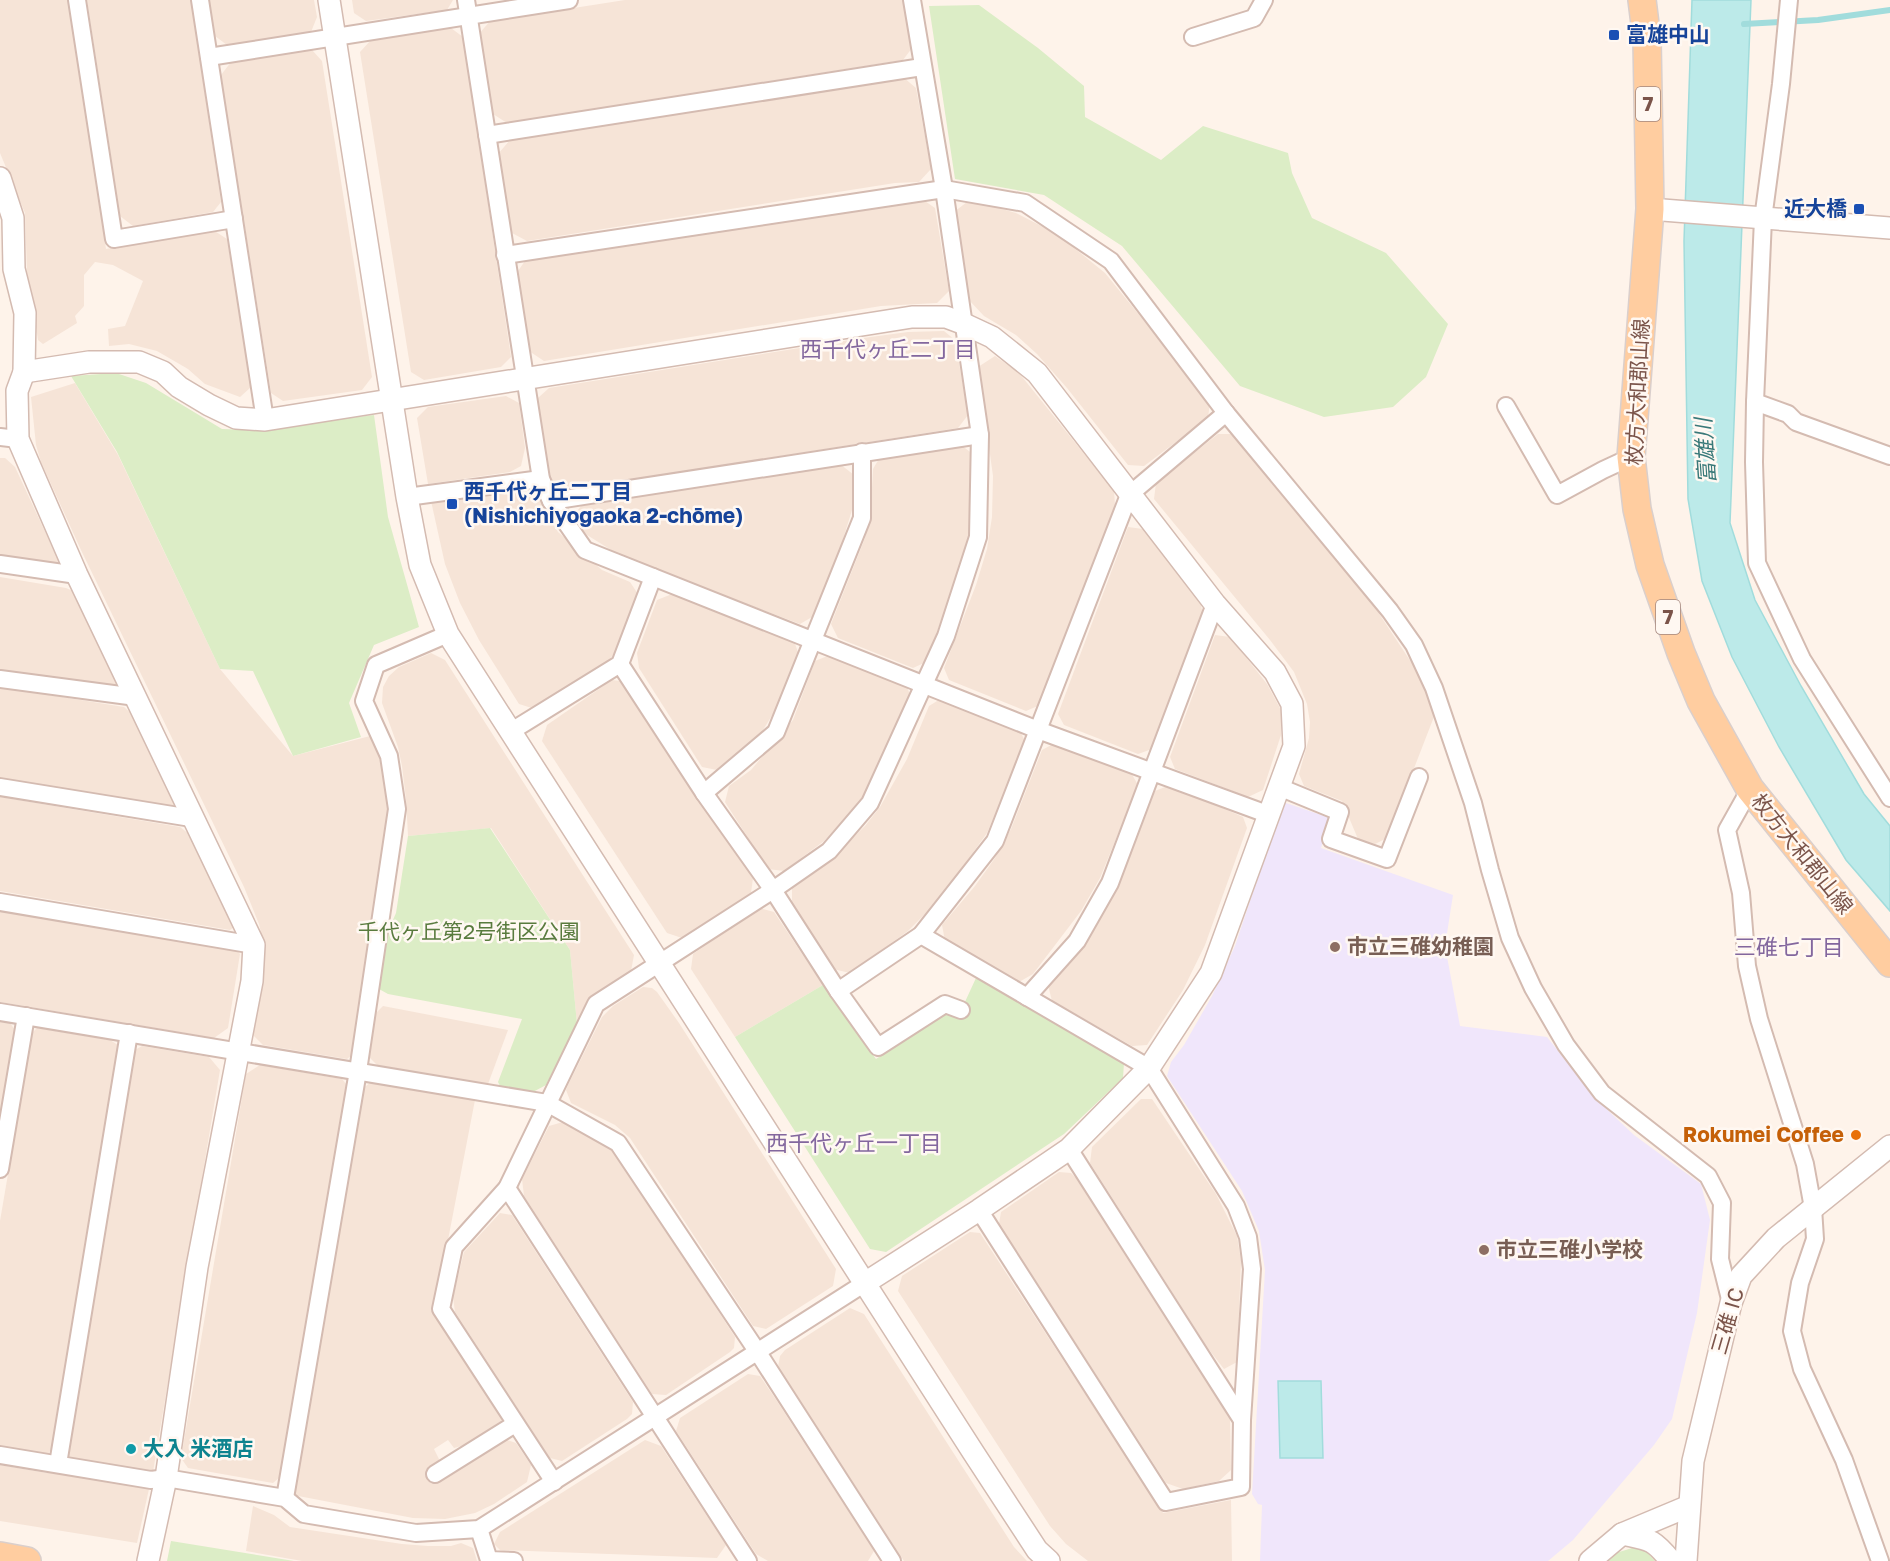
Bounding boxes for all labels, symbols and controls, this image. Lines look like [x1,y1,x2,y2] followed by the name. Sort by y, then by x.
[1626,21,1710,47] place label: 富雄中山
[1607,28,1621,42] marker: 富雄中山
[1636,87,1660,121] road number: 7
[1784,195,1847,221] place label: 近大橋
[1852,202,1866,216] marker: 近大橋
[1620,318,1654,466] street label: 枚方大和郡山線
[800,335,976,362] district label: 西千代ヶ丘二丁目
[1689,415,1720,485] water label: 富雄川
[464,478,743,528] place label: 西千代ヶ丘二丁目 (Nishichiyogaoka 2-chōme)
[445,497,459,511] marker: 西千代ヶ丘二丁目 (Nishichiyogaoka 2-chōme)
[1656,600,1680,634] road number: 7
[1746,788,1859,919] street label: 枚方大和郡山線
[358,918,580,944] park label: 千代ヶ丘第2号街区公園
[1347,933,1494,959] place label: 市立三碓幼稚園
[1734,933,1844,960] district label: 三碓七丁目
[1328,940,1342,954] marker: 市立三碓幼稚園
[1683,1121,1844,1147] place label: Rokumei Coffee
[1849,1128,1863,1142] marker: Rokumei Coffee
[766,1129,942,1156] district label: 西千代ヶ丘一丁目
[1496,1236,1643,1262] place label: 市立三碓小学校
[1477,1243,1491,1257] marker: 市立三碓小学校
[1705,1284,1749,1357] street label: 三碓 IC
[143,1435,253,1461] place label: 大入 米酒店
[124,1442,138,1456] marker: 大入 米酒店

